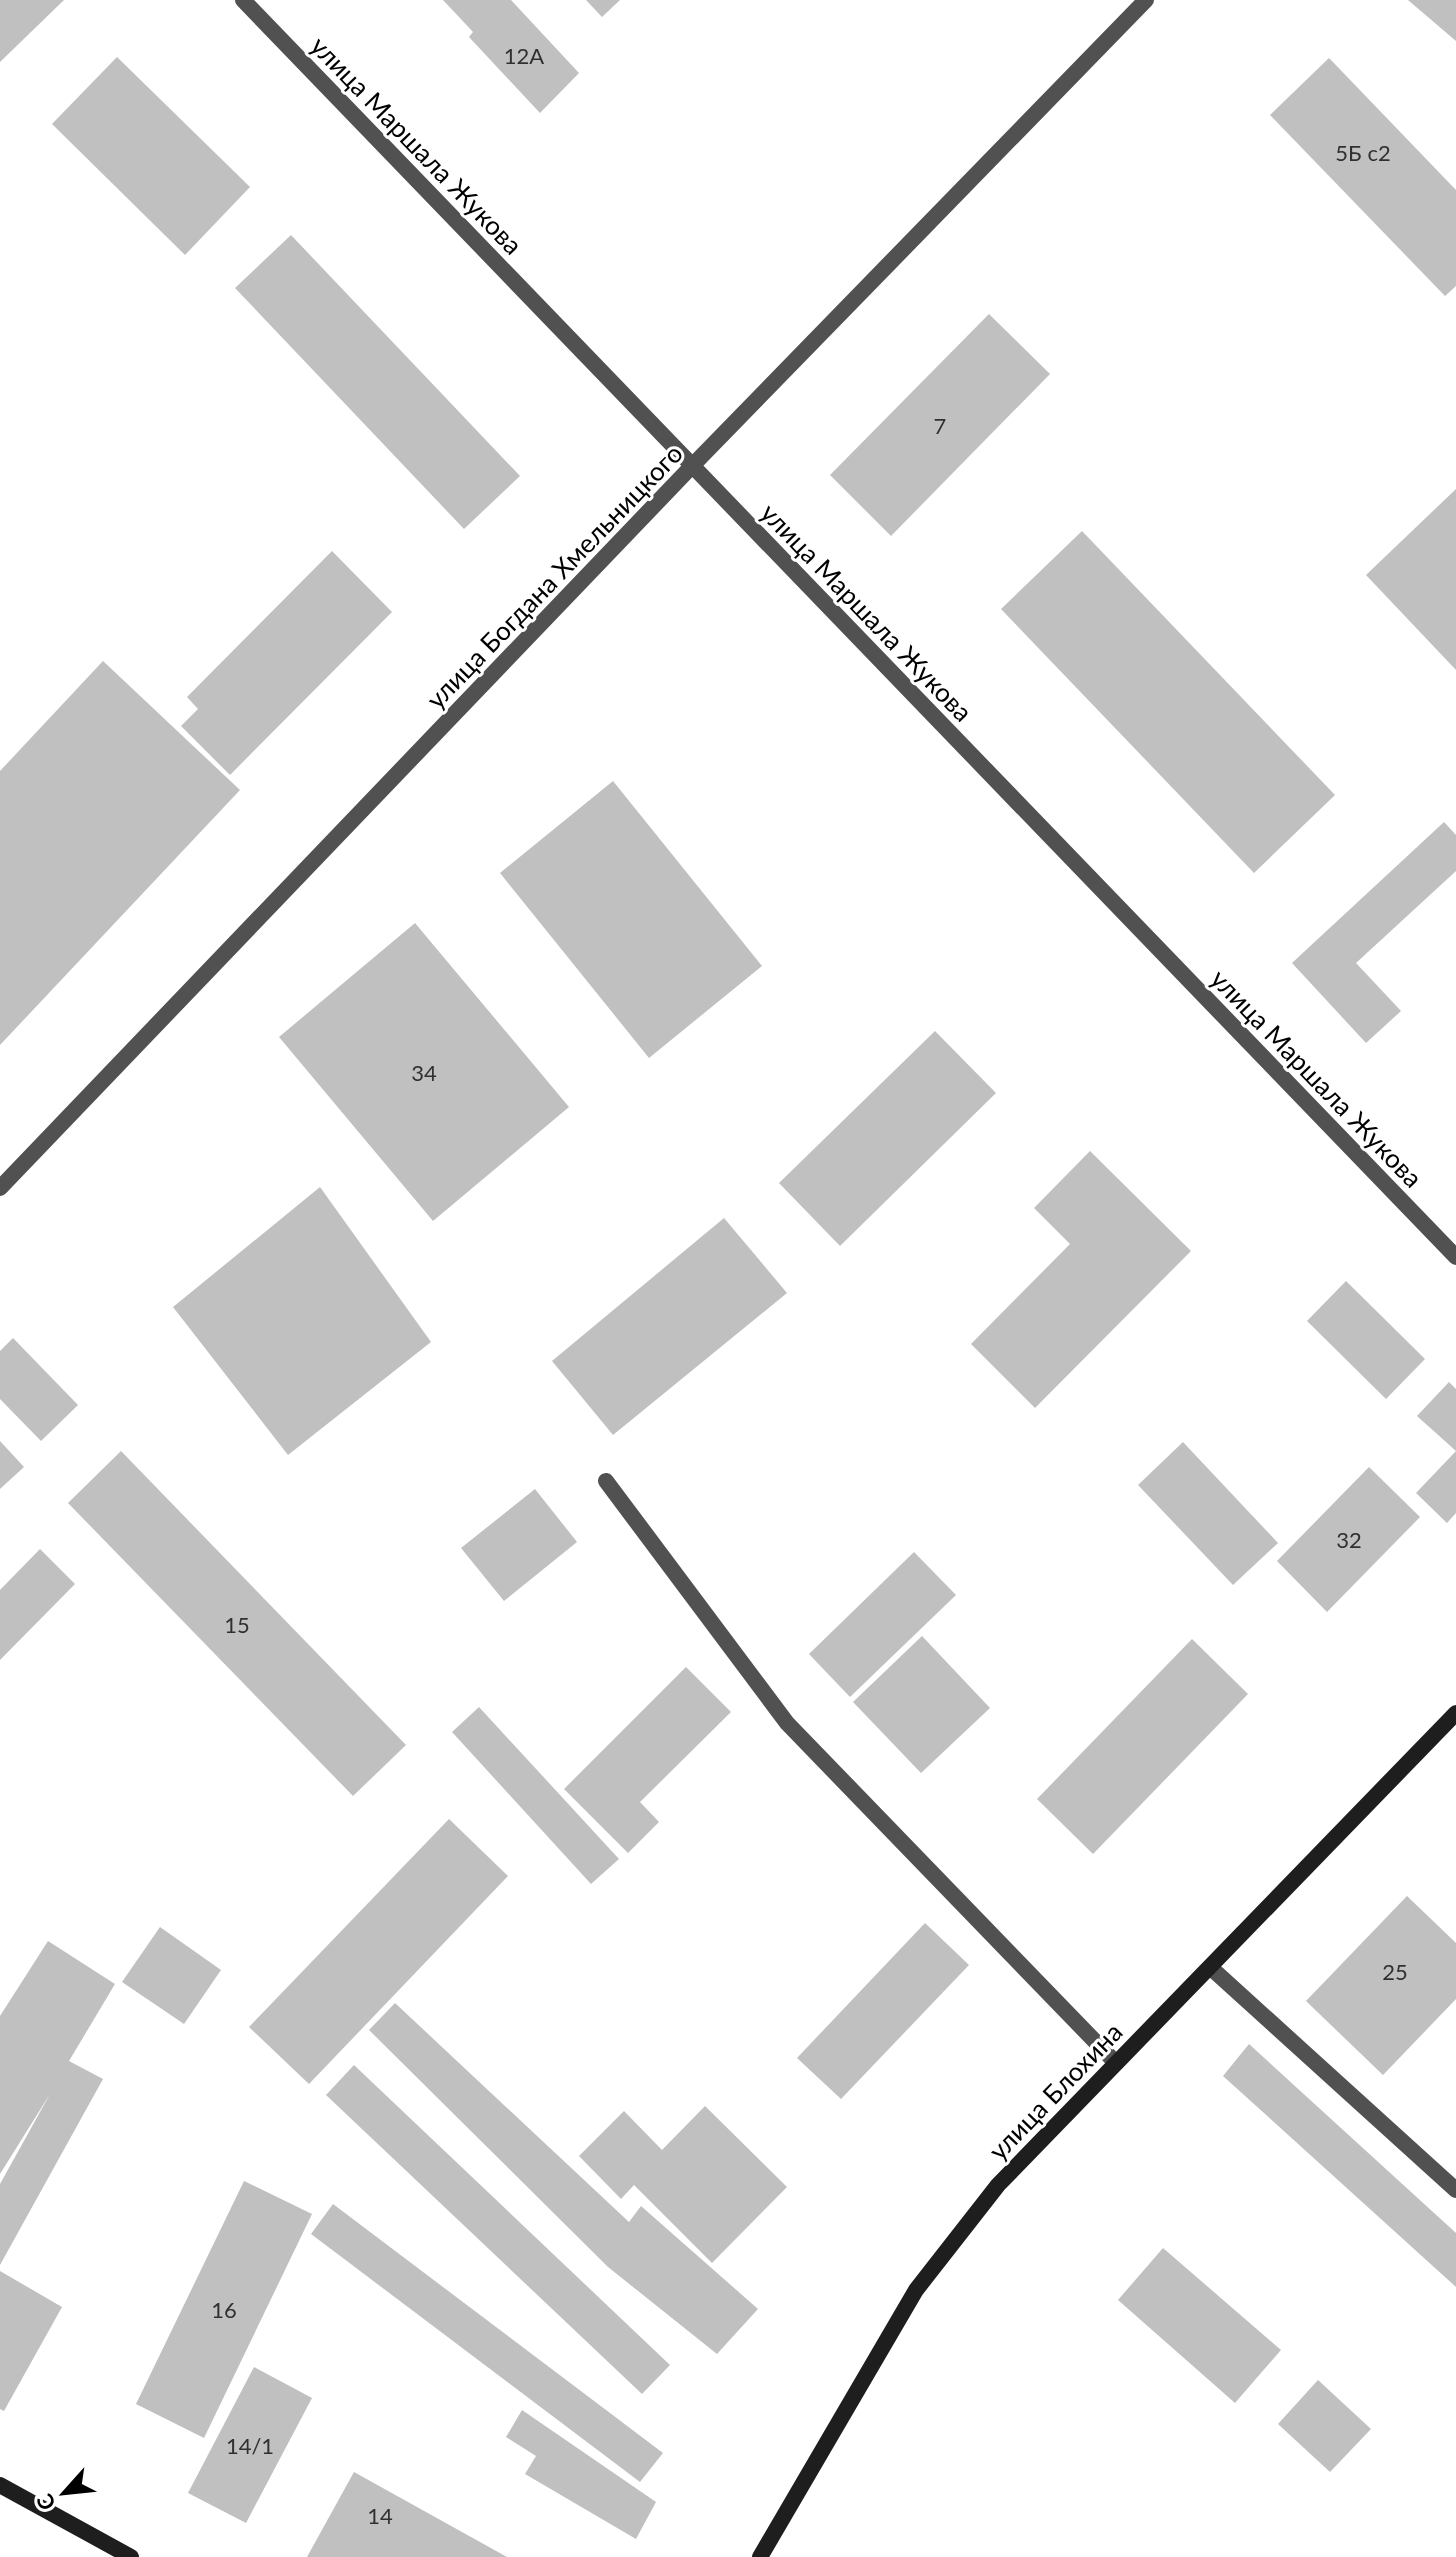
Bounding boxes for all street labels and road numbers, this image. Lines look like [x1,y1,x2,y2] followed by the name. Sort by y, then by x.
[305,29,529,261] street label: улица Маршала Жукова
[419,437,689,715] street label: улица Богдана Хмельницкого
[755,496,979,728] street label: улица Маршала Жукова
[1205,962,1429,1194] street label: улица Маршала Жукова
[982,2016,1128,2166] street label: улица Блохина

